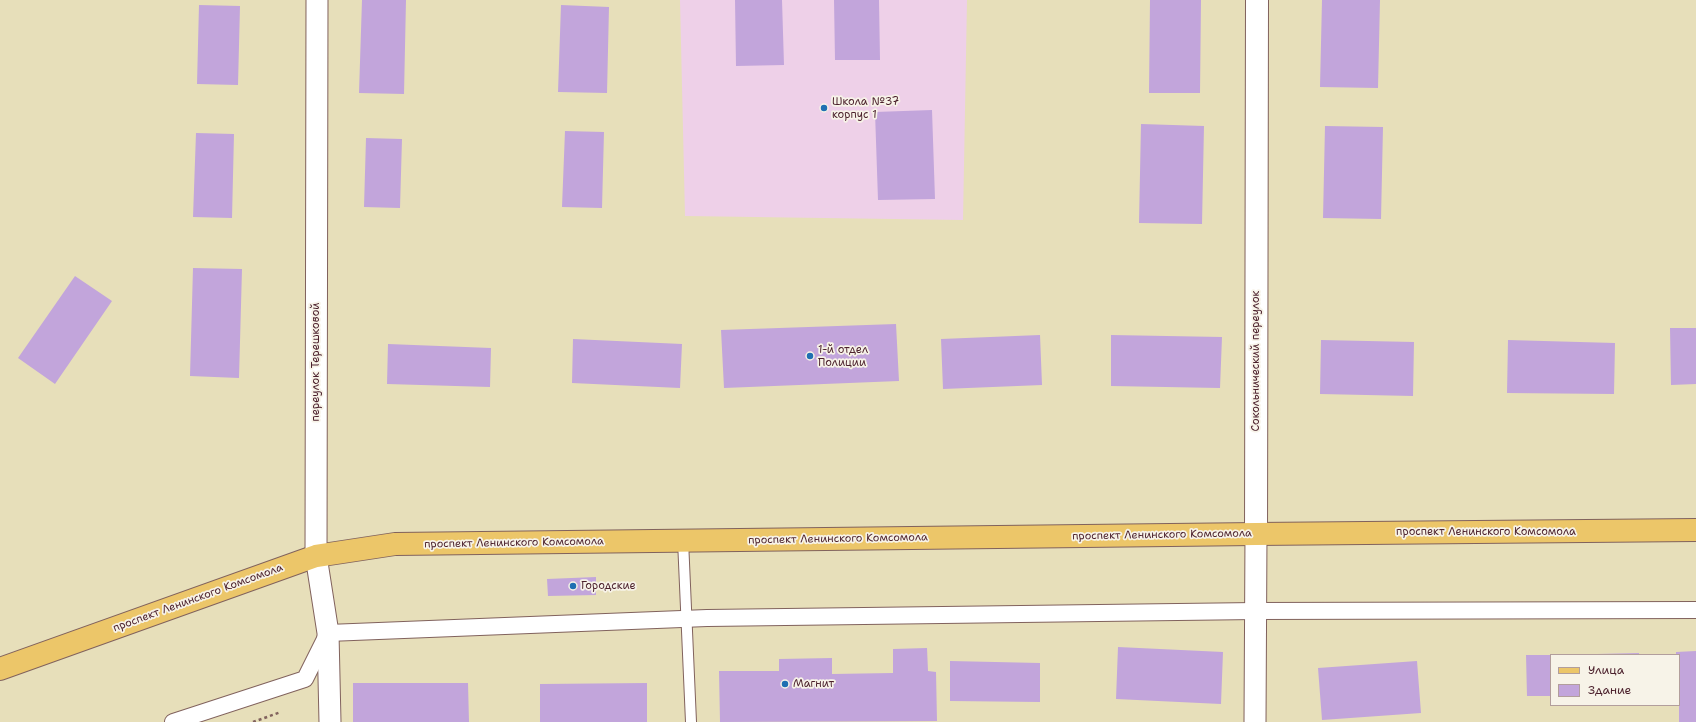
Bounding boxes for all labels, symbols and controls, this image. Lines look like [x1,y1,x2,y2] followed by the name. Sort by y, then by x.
[832,95,899,121] place label: Школа №37 корпус 1
[819,103,829,113] marker: Школа №37 корпус 1
[1249,291,1263,431] street label: Сокольнический переулок
[309,303,323,421] street label: переулок Терешковой
[818,343,868,369] place label: 1-й отдел Полиции
[805,351,815,361] marker: 1-й отдел Полиции
[1396,525,1576,539] street label: проспект Ленинского Комсомола
[1072,527,1252,543] street label: проспект Ленинского Комсомола
[748,531,928,547] street label: проспект Ленинского Комсомола
[424,535,604,551] street label: проспект Ленинского Комсомола
[111,561,285,635] street label: проспект Ленинского Комсомола
[581,579,636,593] place label: Городские
[568,581,578,591] marker: Городские
[1550,654,1680,706] legend
[1588,662,1624,678] text: Улица
[793,677,834,691] place label: Магнит
[780,679,790,689] marker: Магнит
[1588,682,1631,698] text: Здание

